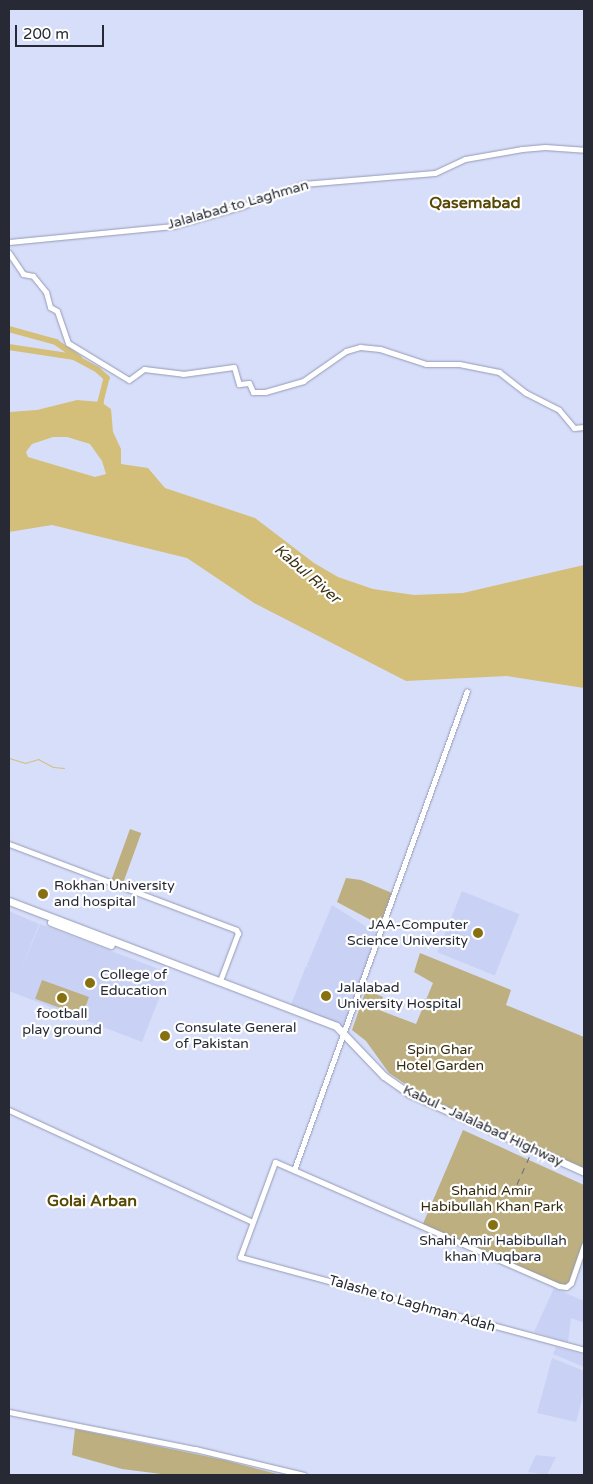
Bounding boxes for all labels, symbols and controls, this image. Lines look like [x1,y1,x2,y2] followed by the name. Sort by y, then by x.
[18,15,106,47] scale bar
[23,25,69,43] text: 200 m
[165,177,311,233] street label: Jalalabad to Laghman
[429,193,521,213] district label: Qasemabad
[270,541,344,607] water label: Kabul River
[54,878,175,910] place label: Rokhan University and hospital
[36,887,50,901] marker: Rokhan University and hospital
[347,917,468,950] place label: JAA-Computer Science University
[472,927,484,939] marker: JAA-Computer Science University
[100,967,167,1000] place label: College of Education
[84,977,96,989] marker: College of Education
[337,980,461,1012] place label: Jalalabad University Hospital
[319,989,333,1003] marker: Jalalabad University Hospital
[56,992,68,1004] marker: football play ground
[22,1006,102,1038] place label: football play ground
[175,1020,296,1052] place label: Consulate General of Pakistan
[159,1030,171,1042] marker: Consulate General of Pakistan
[396,1042,484,1074] park label: Spin Ghar Hotel Garden
[400,1081,566,1171] street label: Kabul - Jalalabad Highway
[421,1183,563,1216] park label: Shahid Amir Habibullah Khan Park
[47,1191,137,1211] district label: Golai Arban
[487,1219,499,1231] marker: Shahi Amir Habibullah khan Muqbara
[419,1233,567,1266] place label: Shahi Amir Habibullah khan Muqbara
[327,1272,497,1336] street label: Talashe to Laghman Adah

